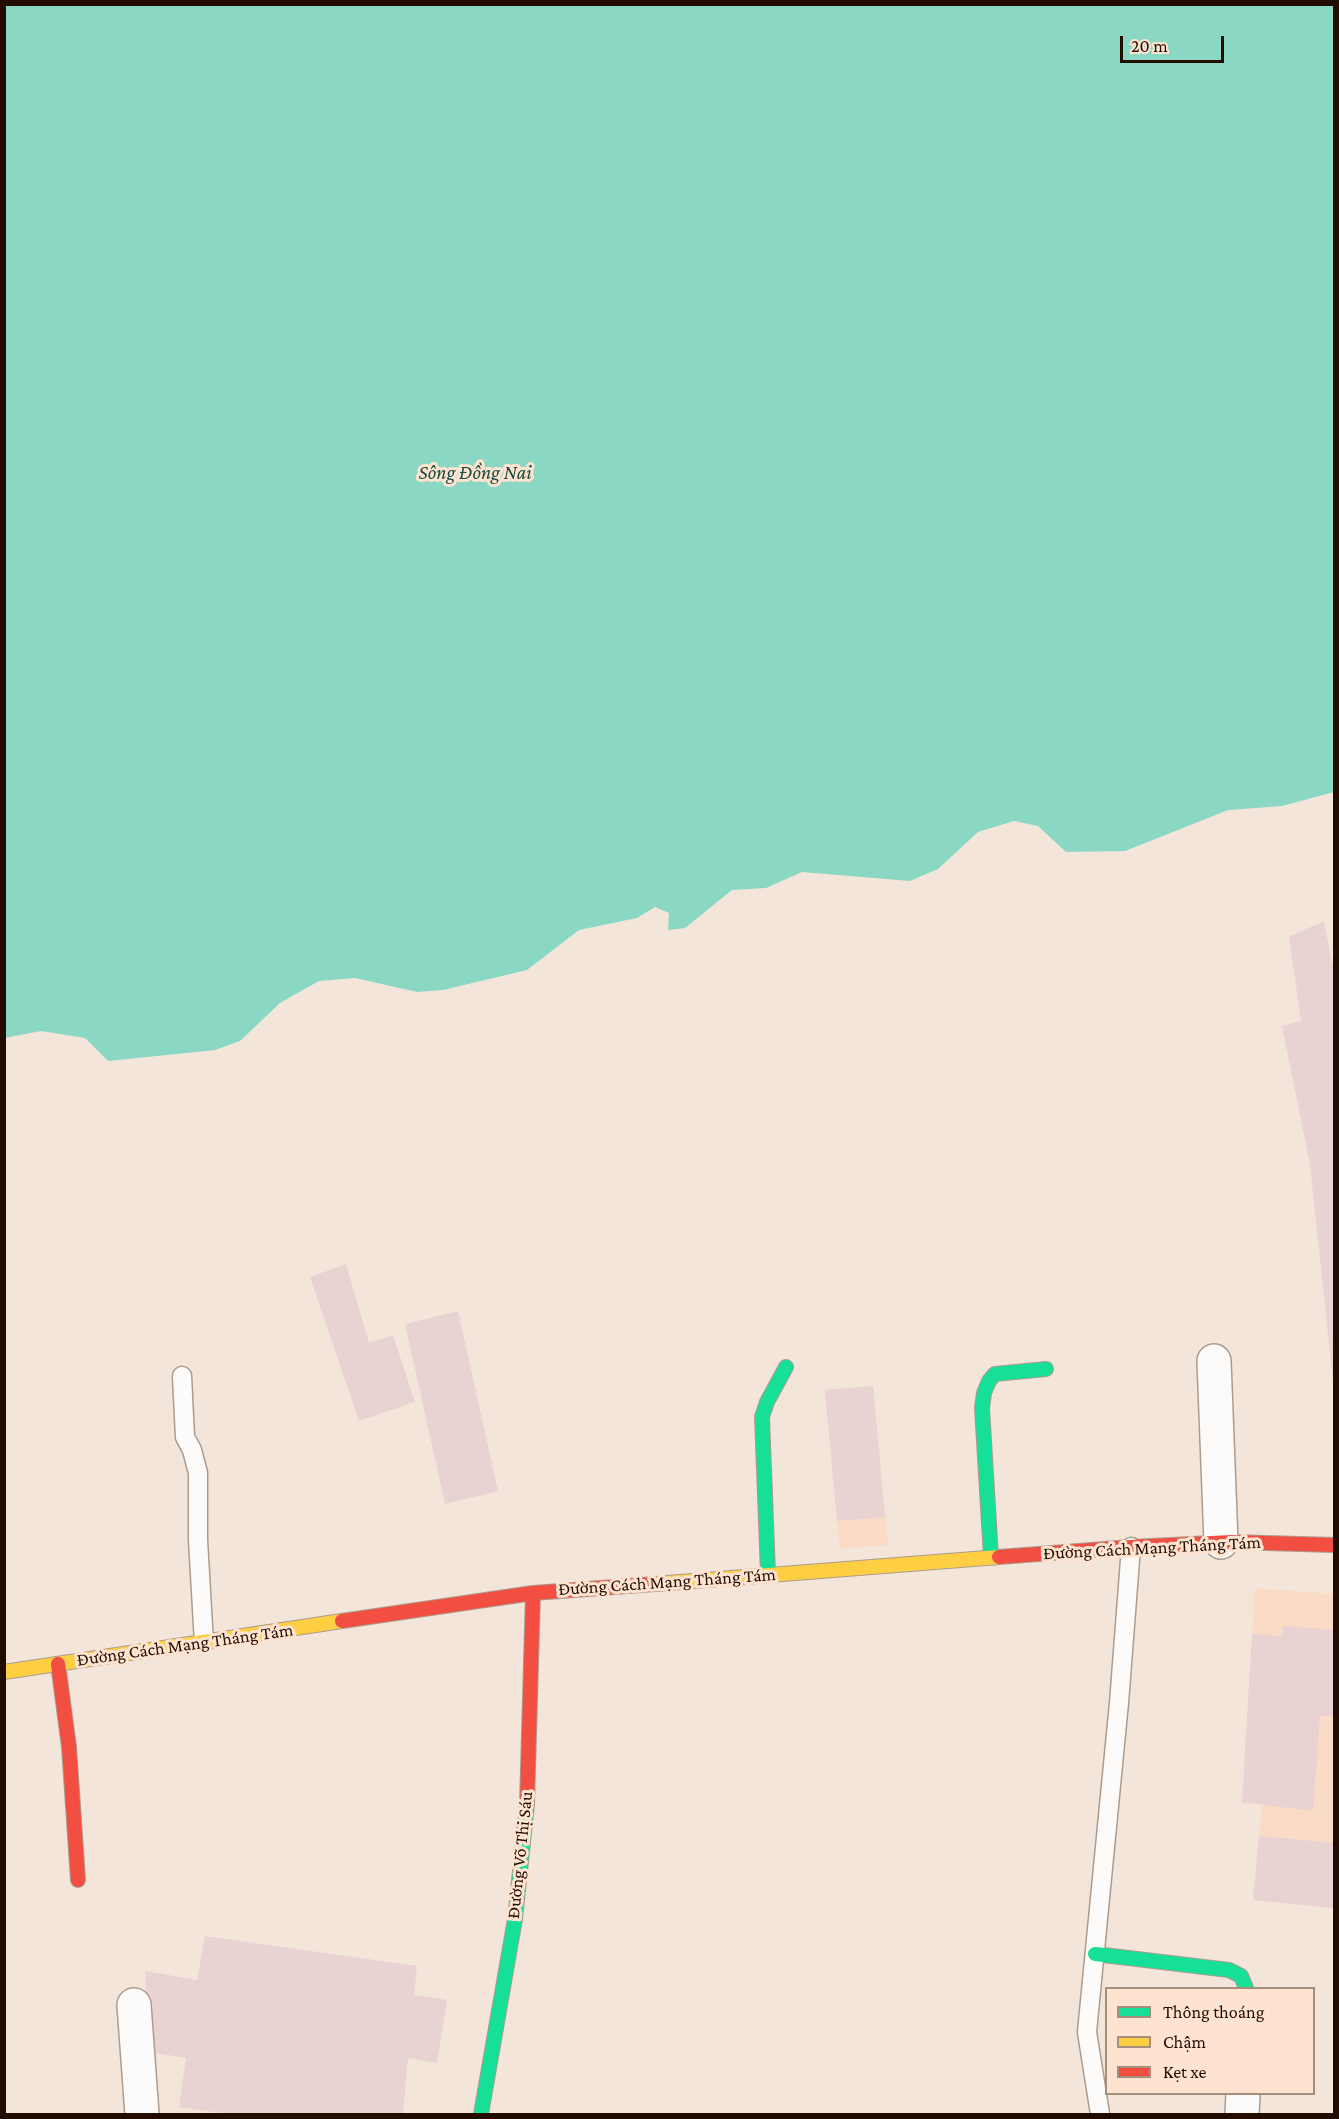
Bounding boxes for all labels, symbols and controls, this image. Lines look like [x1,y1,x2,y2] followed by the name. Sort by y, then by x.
[1123,24,1226,62] scale bar
[1131,36,1168,56] text: 20 m
[418,461,532,485] water label: Sông Đồng Nai
[1043,1532,1261,1564] street label: Đường Cách Mạng Tháng Tám
[558,1564,776,1600] street label: Đường Cách Mạng Tháng Tám
[76,1619,294,1671] street label: Đường Cách Mạng Tháng Tám
[503,1790,537,1920] street label: Đường Võ Thị Sáu
[1105,1987,1315,2095] legend
[1163,2002,1264,2022] text: Thông thoáng
[1163,2032,1206,2052] text: Chậm
[1163,2062,1206,2082] text: Kẹt xe

